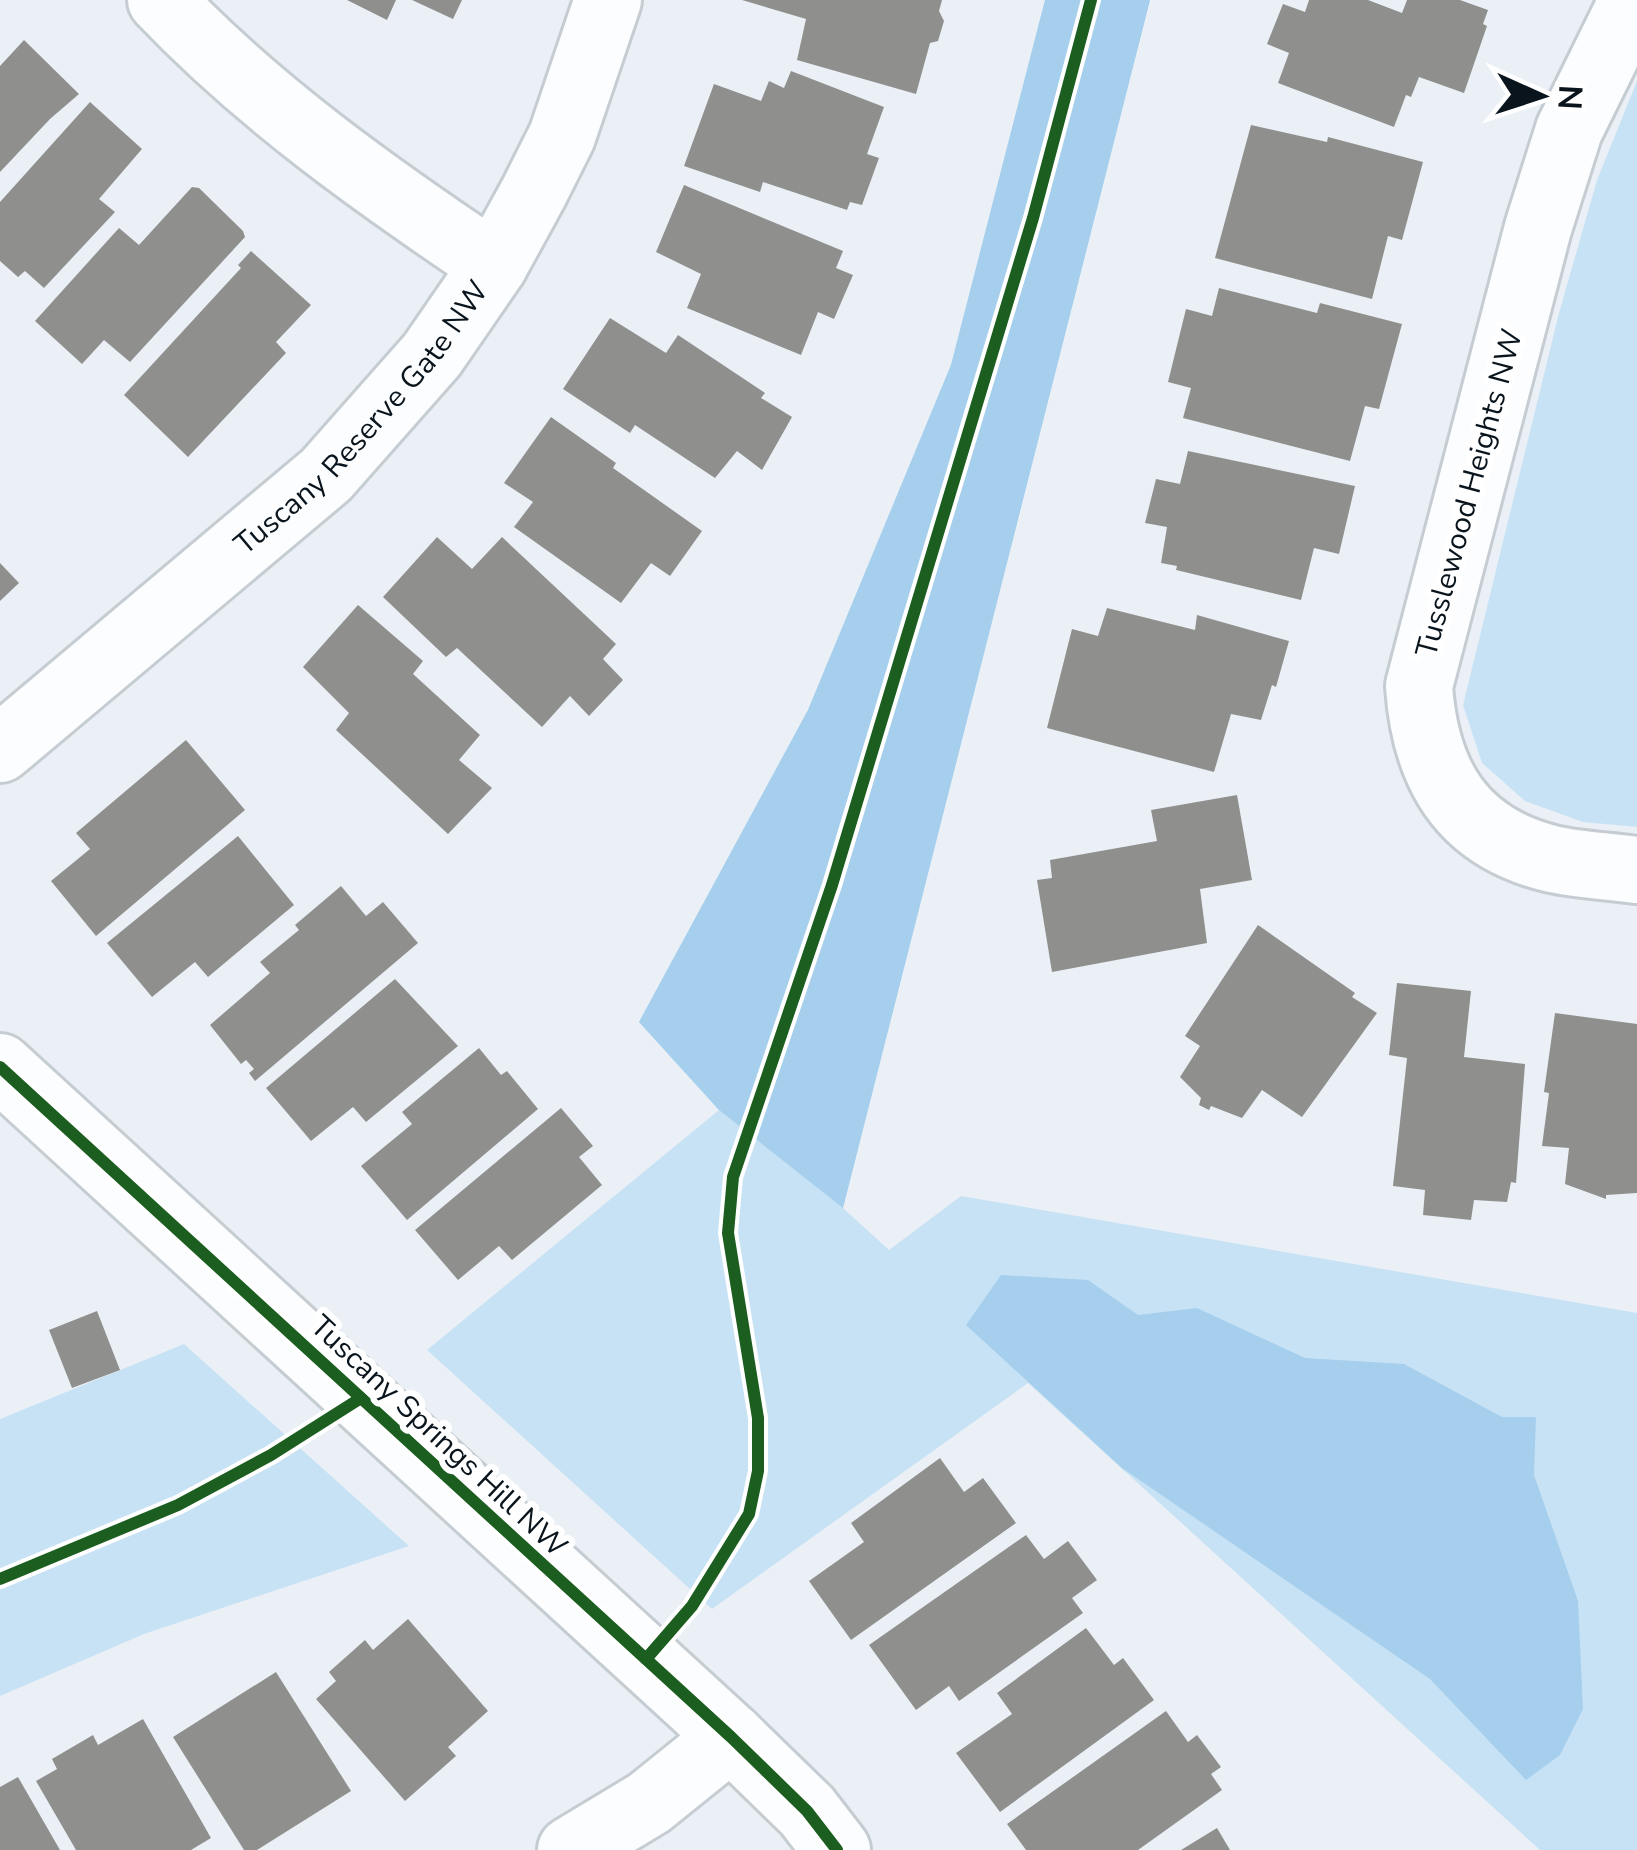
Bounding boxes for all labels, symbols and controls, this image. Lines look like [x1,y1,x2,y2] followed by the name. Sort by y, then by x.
[1481,36,1601,156] north arrow
[1546,84,1593,111] text: N
[226,273,498,565] street label: Tuscany Reserve Gate NW
[1406,325,1533,662] street label: Tusslewood Heights NW
[301,1306,576,1567] street label: Tuscany Springs Hill NW

